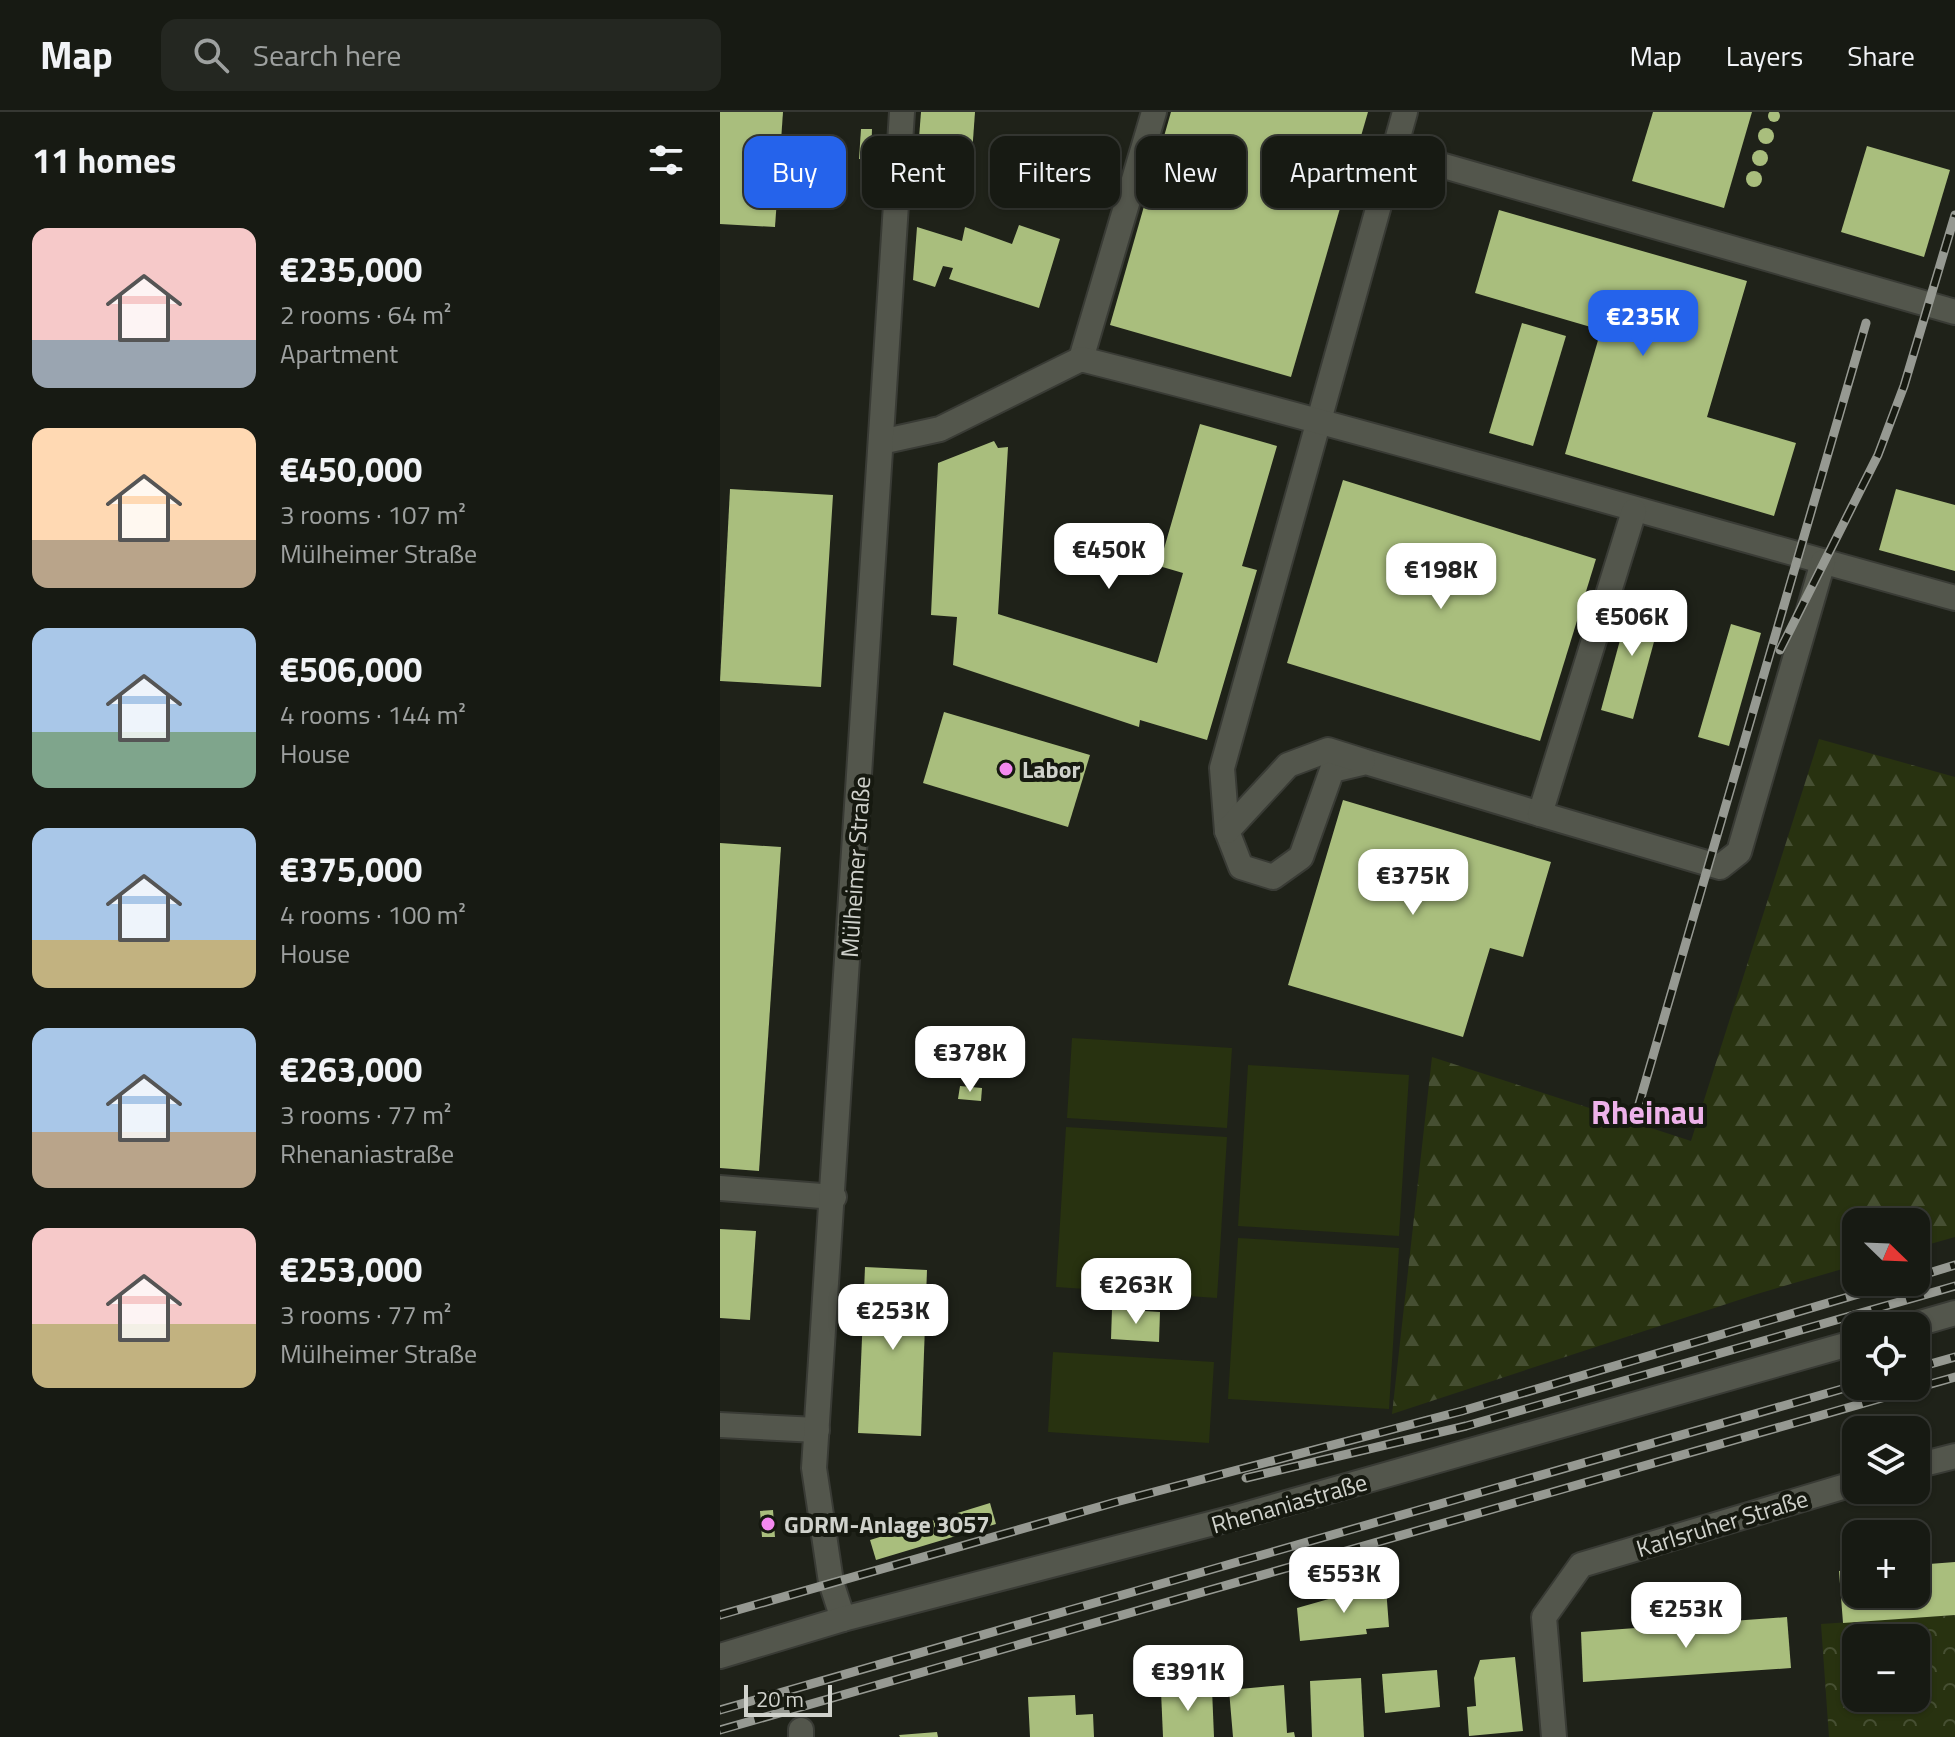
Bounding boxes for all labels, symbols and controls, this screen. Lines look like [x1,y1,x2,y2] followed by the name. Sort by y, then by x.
[161,19,721,91] search box
[40,26,113,84] text: Map
[253,32,402,78] text: Search here
[189,33,233,77] icon: search
[1629,34,1682,77] text: Map
[1726,34,1803,77] text: Layers
[1847,34,1915,77] text: Share
[32,134,176,186] text: 11 homes
[744,136,846,208] chip: Buy
[862,136,974,208] chip: Rent
[990,136,1120,208] chip: Filters
[1136,136,1246,208] chip: New
[1262,136,1445,208] chip: Apartment
[644,138,688,182] icon: filters
[280,243,422,295] text: €235,000
[96,260,192,356] icon: home
[1587,290,1699,358] pin: €235K
[280,295,451,334] text: 2 rooms · 64 m²
[1606,296,1680,335] text: €235K
[280,334,398,373] text: Apartment
[280,443,422,495] text: €450,000
[96,460,192,556] icon: home
[280,495,466,534] text: 3 rooms · 107 m²
[1053,523,1165,591] pin: €450K
[1072,529,1146,568] text: €450K
[280,534,477,573] text: Mülheimer Straße
[1385,543,1497,611] pin: €198K
[1404,549,1478,588] text: €198K
[1576,590,1688,658] pin: €506K
[1595,596,1669,635] text: €506K
[280,643,422,695] text: €506,000
[96,660,192,756] icon: home
[280,695,466,734] text: 4 rooms · 144 m²
[280,734,350,773] text: House
[1022,751,1080,787] place label: Labor
[997,760,1015,778] marker: Labor
[831,775,879,959] street label: Mülheimer Straße
[280,843,422,895] text: €375,000
[1357,849,1469,917] pin: €375K
[1376,855,1450,894] text: €375K
[96,860,192,956] icon: home
[280,895,466,934] text: 4 rooms · 100 m²
[280,934,350,973] text: House
[914,1026,1026,1094] pin: €378K
[933,1032,1007,1071] text: €378K
[280,1043,422,1095] text: €263,000
[96,1060,192,1156] icon: home
[1591,1088,1705,1136] district label: Rheinau
[280,1095,451,1134] text: 3 rooms · 77 m²
[280,1134,454,1173] text: Rhenaniastraße
[1842,1208,1930,1296] north arrow
[1842,1208,1930,1712] map controls
[280,1243,422,1295] text: €253,000
[1080,1258,1192,1326] pin: €263K
[96,1260,192,1356] icon: home
[1099,1264,1173,1303] text: €263K
[837,1284,949,1352] pin: €253K
[856,1290,930,1329] text: €253K
[280,1295,451,1334] text: 3 rooms · 77 m²
[1842,1312,1930,1400] button: locate
[280,1334,477,1373] text: Mülheimer Straße
[1842,1416,1930,1504] button: layers
[1207,1464,1371,1542] street label: Rhenaniastraße
[1632,1480,1812,1566] street label: Karlsruher Straße
[784,1506,990,1542] place label: GDRM-Anlage 3057
[759,1515,777,1533] marker: GDRM-Anlage 3057
[1842,1520,1930,1608] button: +
[1288,1547,1400,1615] pin: €553K
[1307,1553,1381,1592] text: €553K
[1630,1582,1742,1650] pin: €253K
[1649,1588,1723,1627] text: €253K
[1842,1624,1930,1712] button: −
[1132,1645,1244,1713] pin: €391K
[1151,1651,1225,1690] text: €391K
[744,1681,832,1717] scale bar
[756,1682,804,1716] text: 20 m

